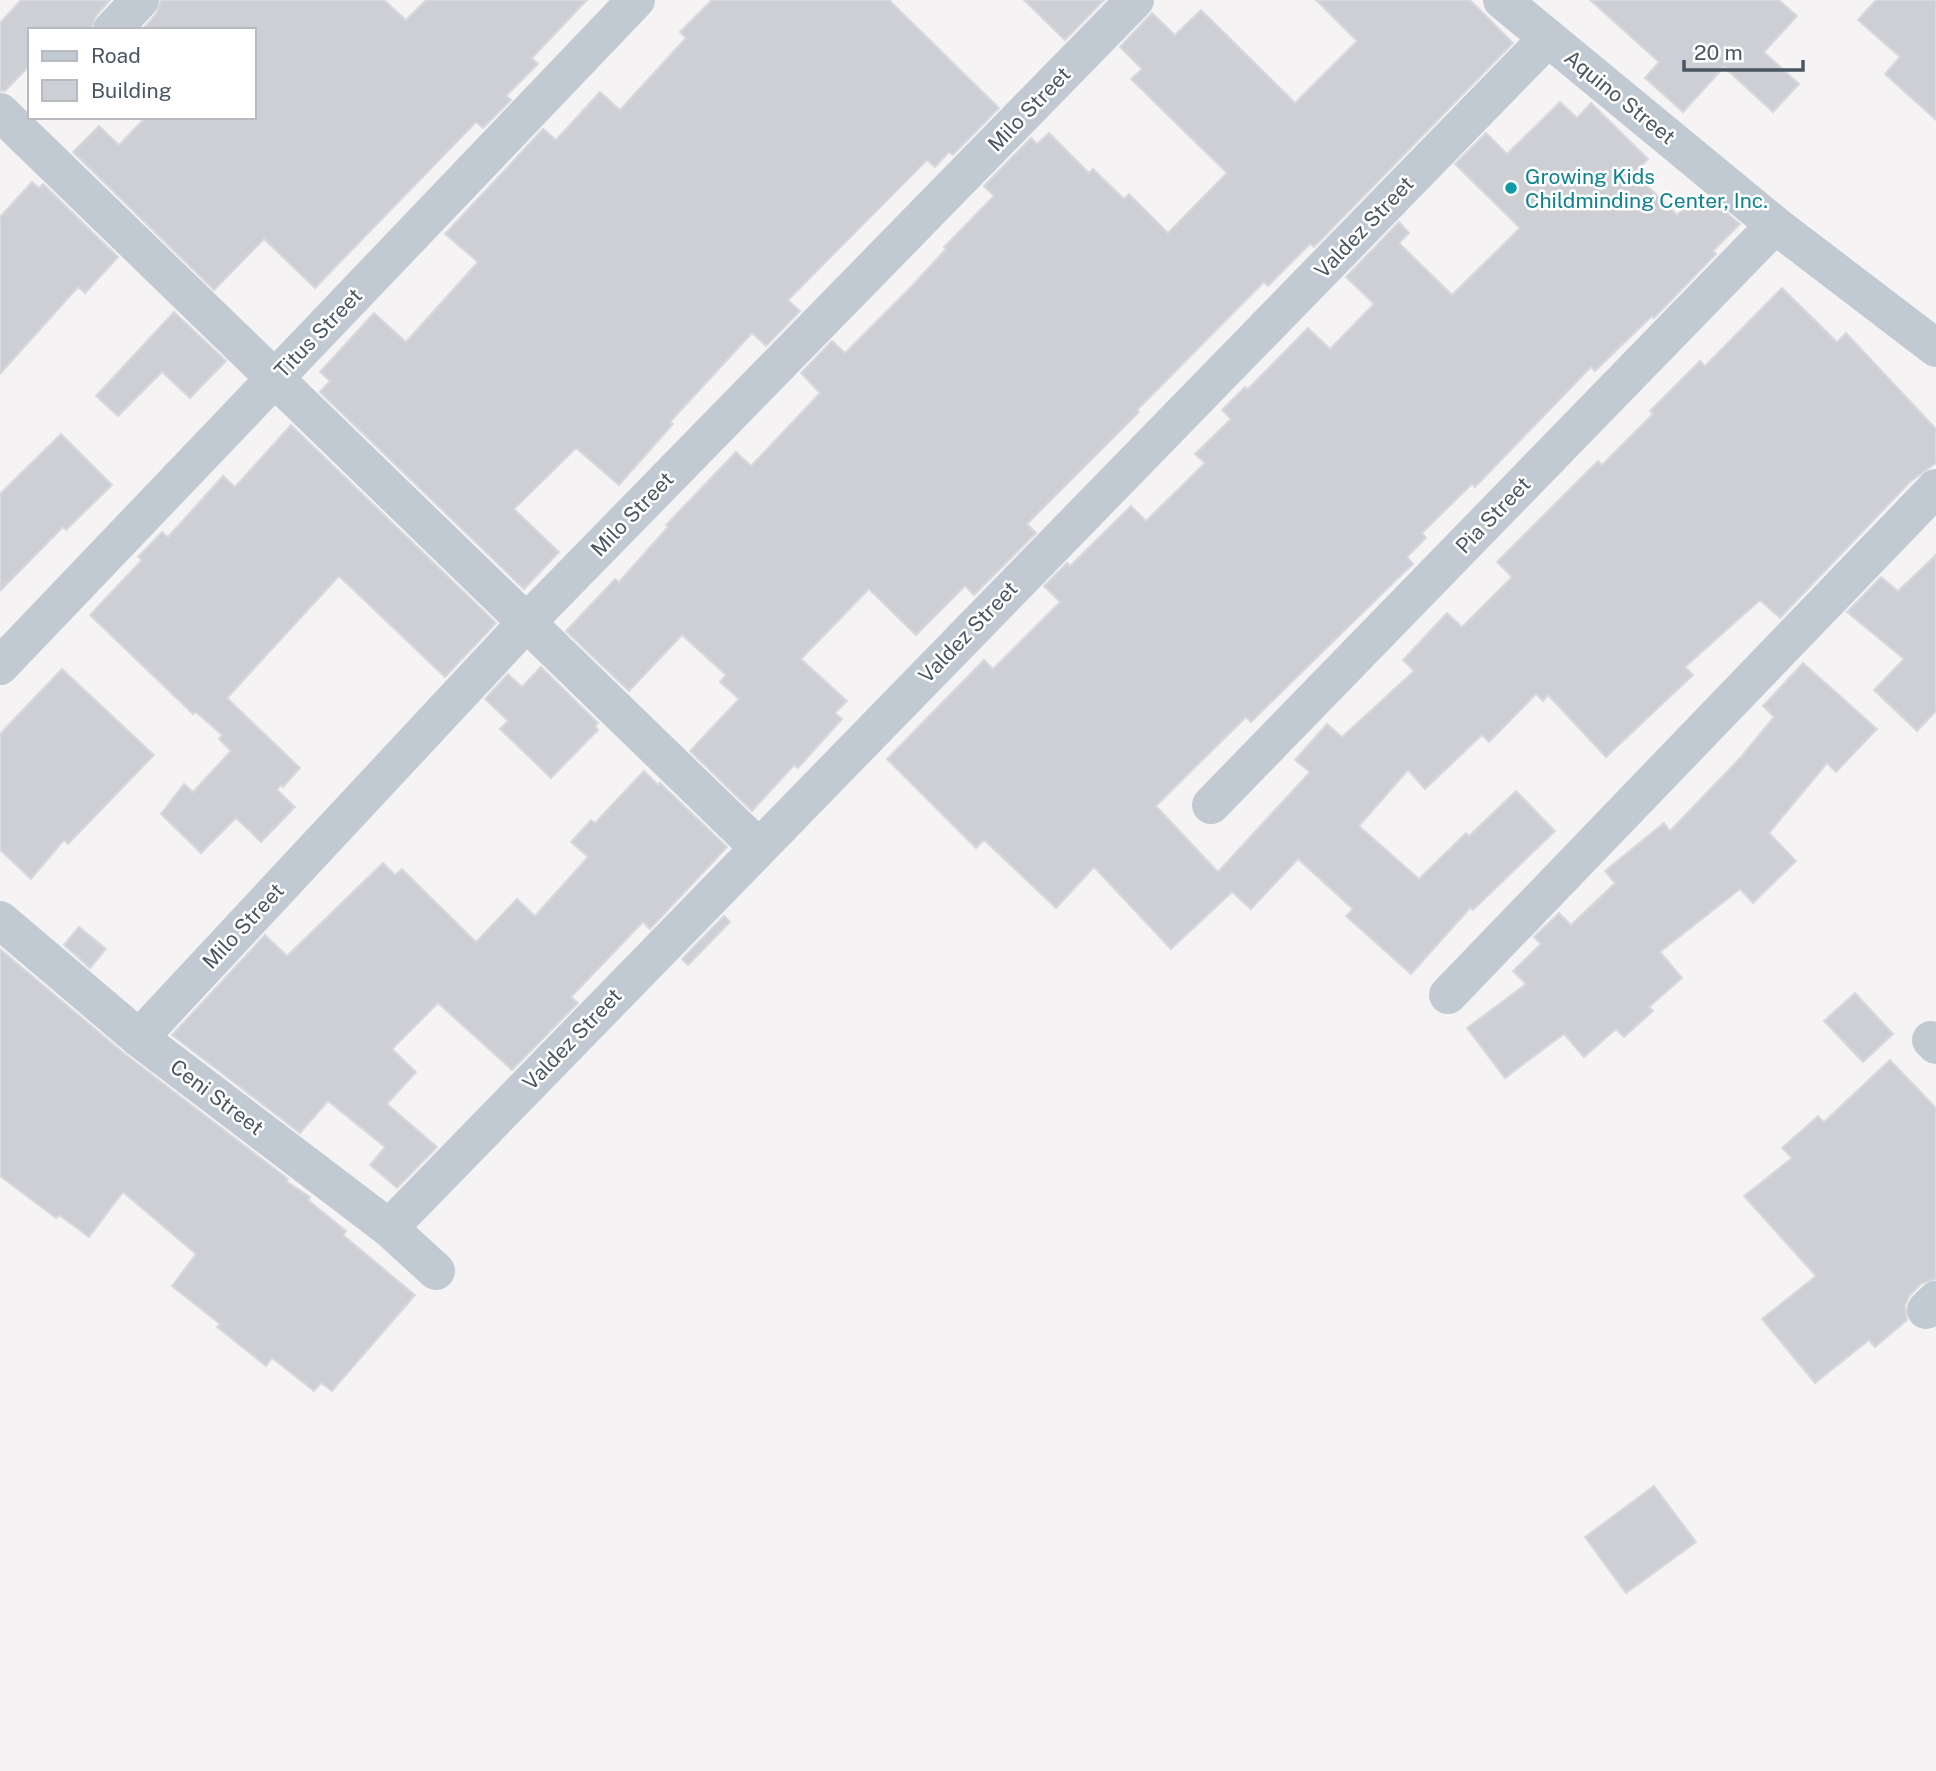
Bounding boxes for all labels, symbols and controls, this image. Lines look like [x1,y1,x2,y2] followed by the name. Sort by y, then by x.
[28,28,256,119] legend
[1684,28,1803,72] scale bar
[1694,40,1743,65] text: 20 m
[91,43,141,68] text: Road
[1560,45,1680,149] street label: Aquino Street
[983,61,1075,157] street label: Milo Street
[91,78,172,103] text: Building
[1525,164,1768,213] place label: Growing Kids Childminding Center, Inc.
[1309,171,1419,283] street label: Valdez Street
[1503,180,1519,196] marker: Growing Kids Childminding Center, Inc.
[269,283,367,383] street label: Titus Street
[586,466,678,562] street label: Milo Street
[1450,472,1536,558] street label: Pia Street
[913,576,1023,688] street label: Valdez Street
[197,878,289,974] street label: Milo Street
[517,983,627,1095] street label: Valdez Street
[166,1054,268,1140] street label: Ceni Street

